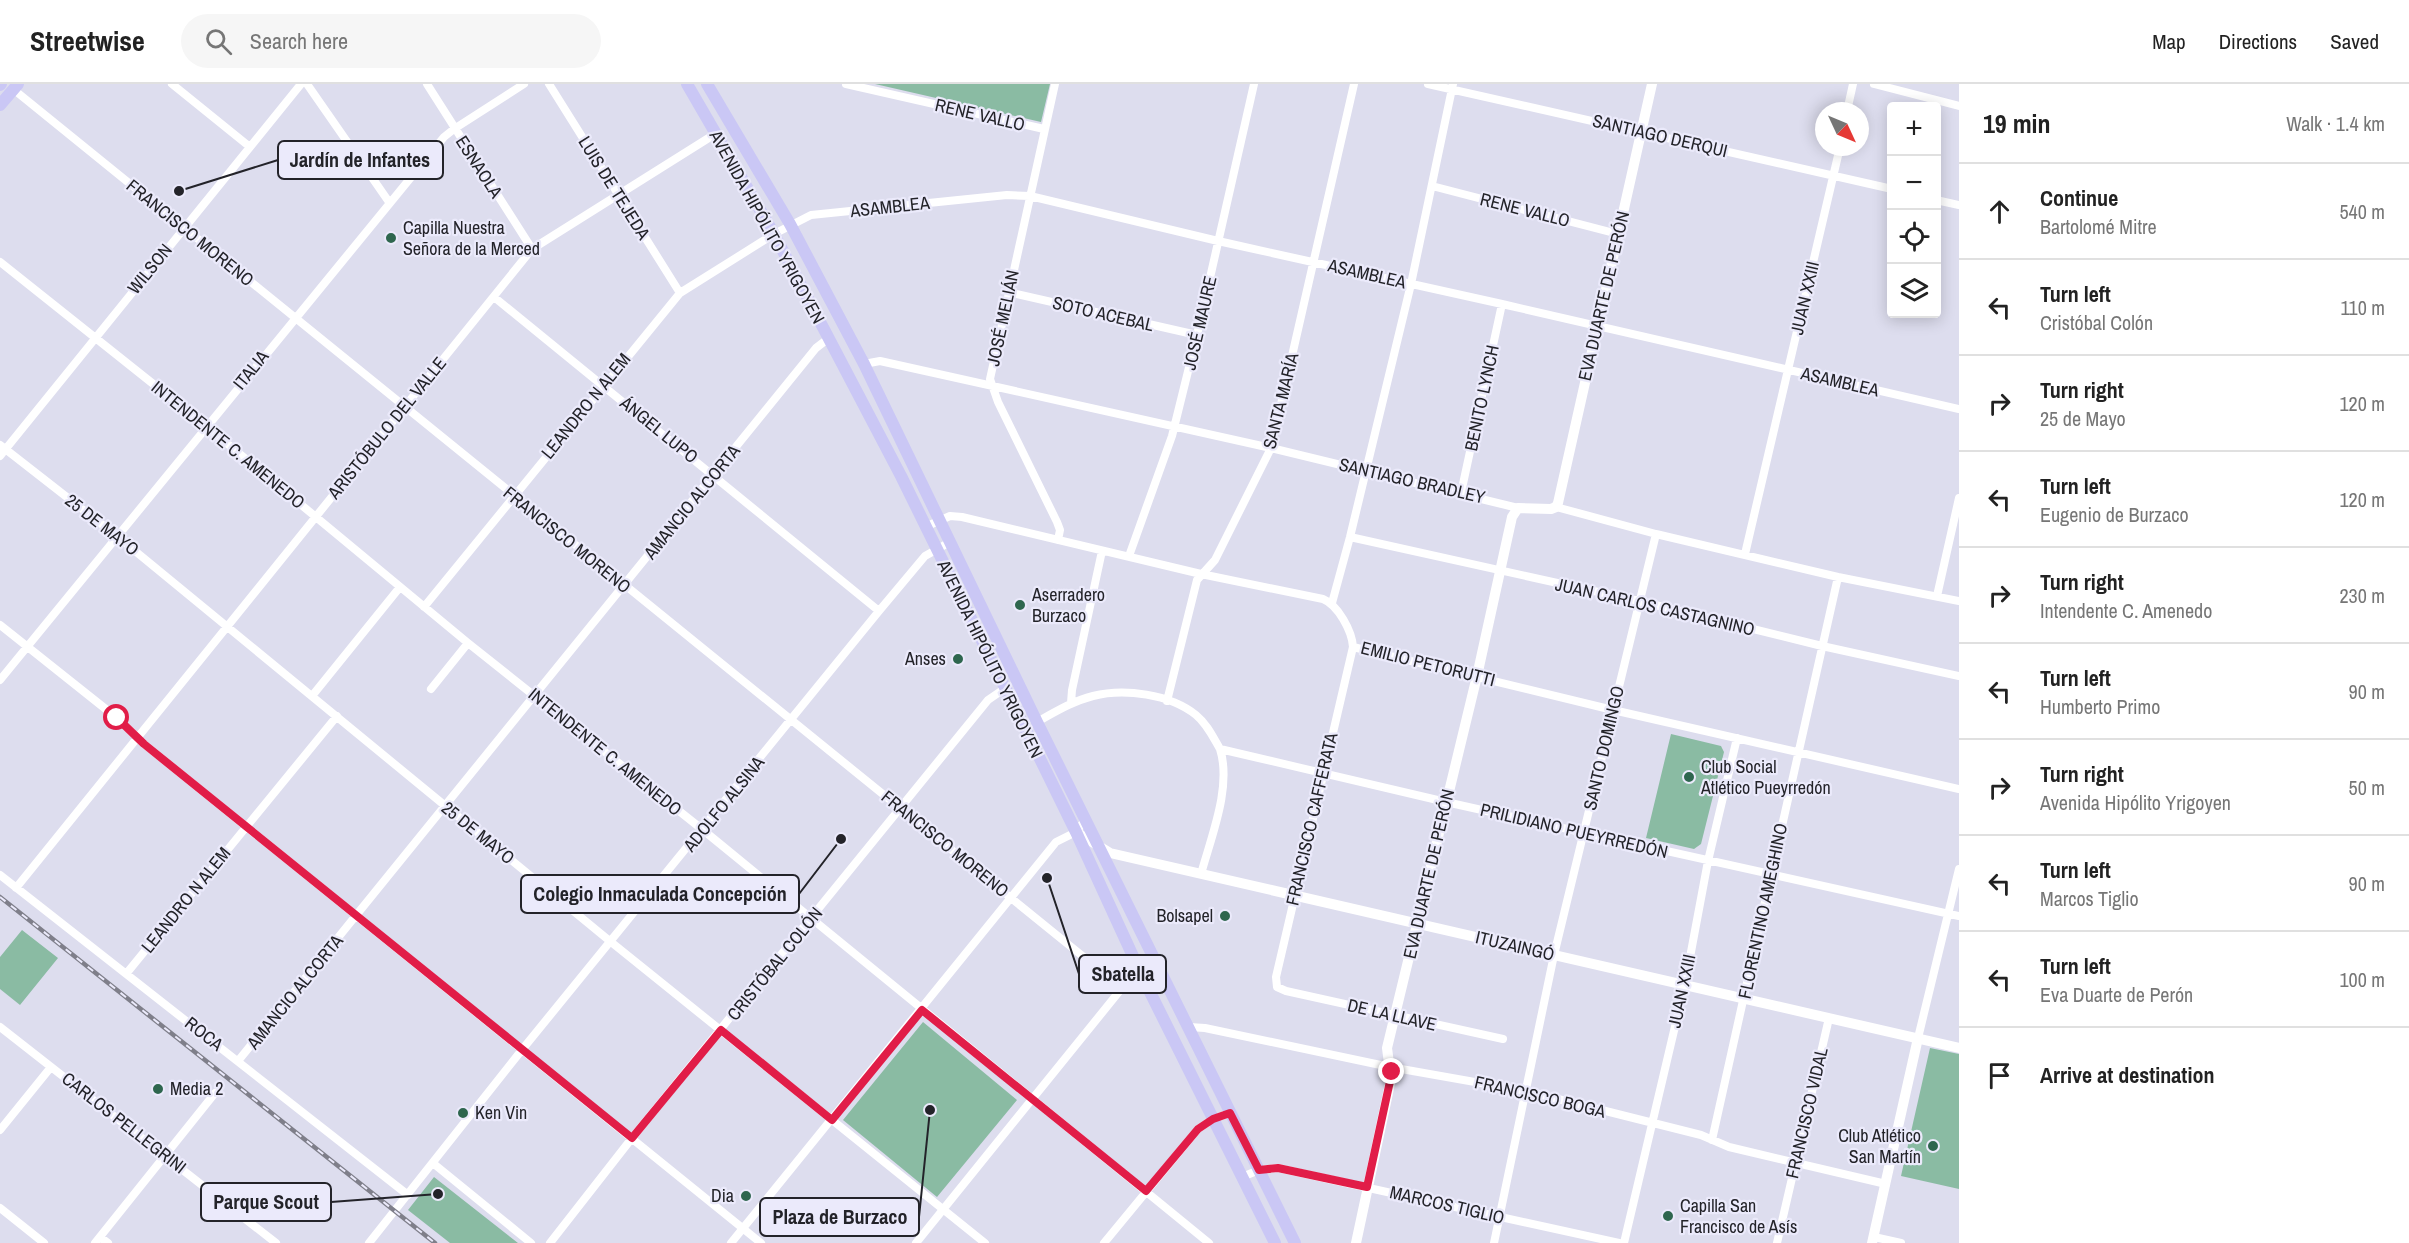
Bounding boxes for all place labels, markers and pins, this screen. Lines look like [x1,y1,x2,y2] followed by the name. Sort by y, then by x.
[278,141,443,179] callout: Jardín de Infantes
[403,215,540,261] place label: Capilla Nuestra Señora de la Merced
[384,231,398,245] marker: Capilla Nuestra Señora de la Merced
[1031,582,1105,628] place label: Aserradero Burzaco
[1013,598,1027,612] marker: Aserradero Burzaco
[904,646,946,671] place label: Anses
[951,652,965,666] marker: Anses
[1700,754,1831,800] place label: Club Social Atlético Pueyrredón
[1682,770,1696,784] marker: Club Social Atlético Pueyrredón
[521,875,799,913] callout: Colegio Inmaculada Concepción
[1156,903,1213,928] place label: Bolsapel
[1218,909,1232,923] marker: Bolsapel
[1079,955,1166,993] callout: Sbatella
[170,1076,223,1101] place label: Media 2
[151,1082,165,1096] marker: Media 2
[475,1100,527,1125] place label: Ken Vin
[456,1106,470,1120] marker: Ken Vin
[1838,1123,1921,1169] place label: Club Atlético San Martín
[1926,1139,1940,1153] marker: Club Atlético San Martín
[201,1183,331,1221] callout: Parque Scout
[711,1183,734,1208] place label: Dia
[739,1189,753,1203] marker: Dia
[1680,1193,1797,1239] place label: Capilla San Francisco de Asís
[760,1198,919,1236] callout: Plaza de Burzaco
[1661,1209,1675,1223] marker: Capilla San Francisco de Asís

